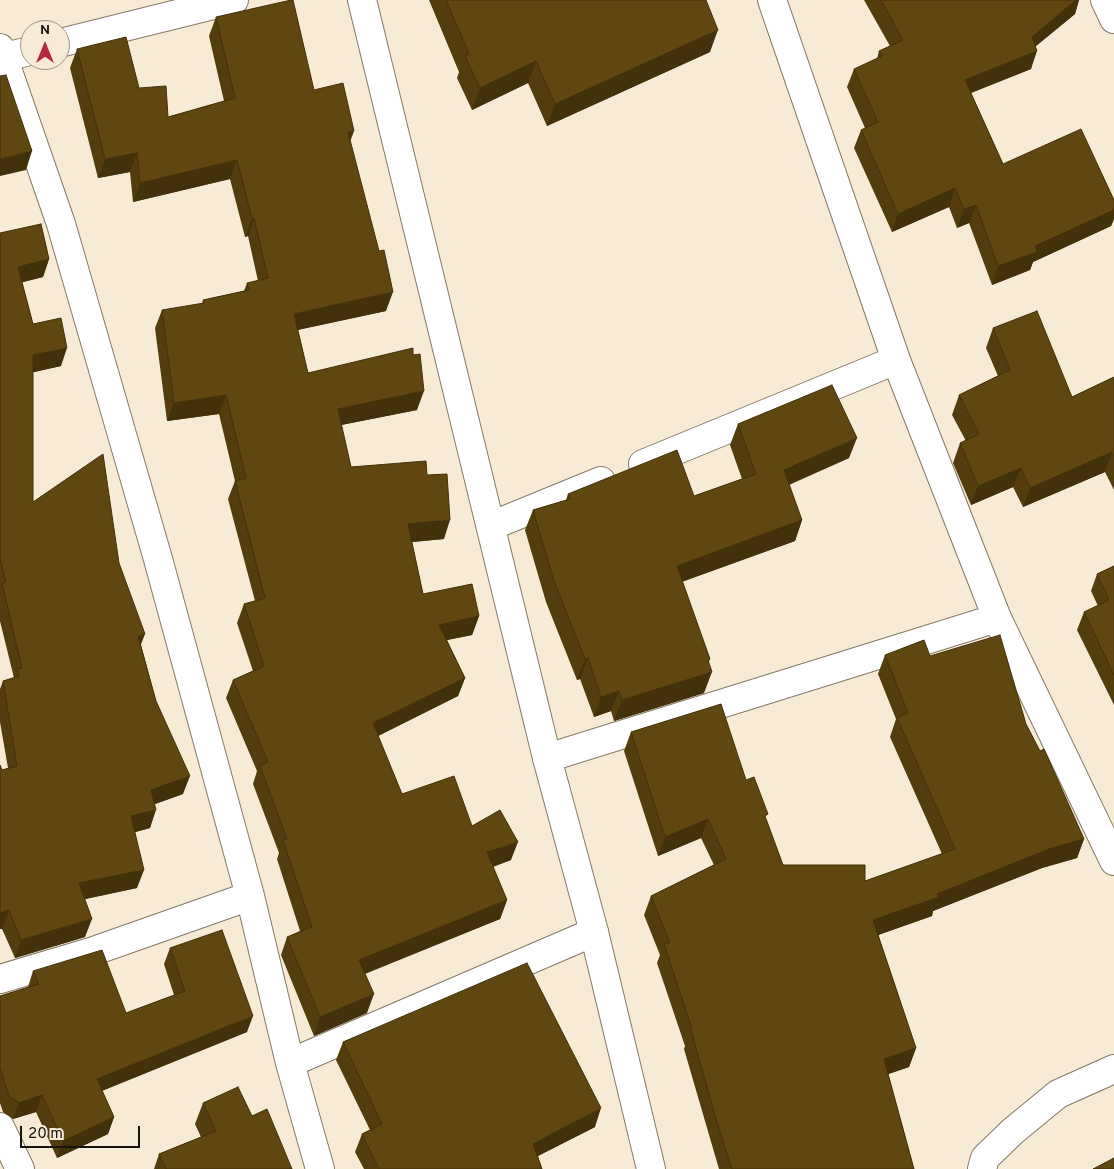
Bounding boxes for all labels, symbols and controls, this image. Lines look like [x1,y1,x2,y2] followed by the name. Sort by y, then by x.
[20,20,70,70] north arrow
[40,22,50,39] text: N
[22,1116,142,1148] scale bar
[28,1125,63,1144] text: 20 m

